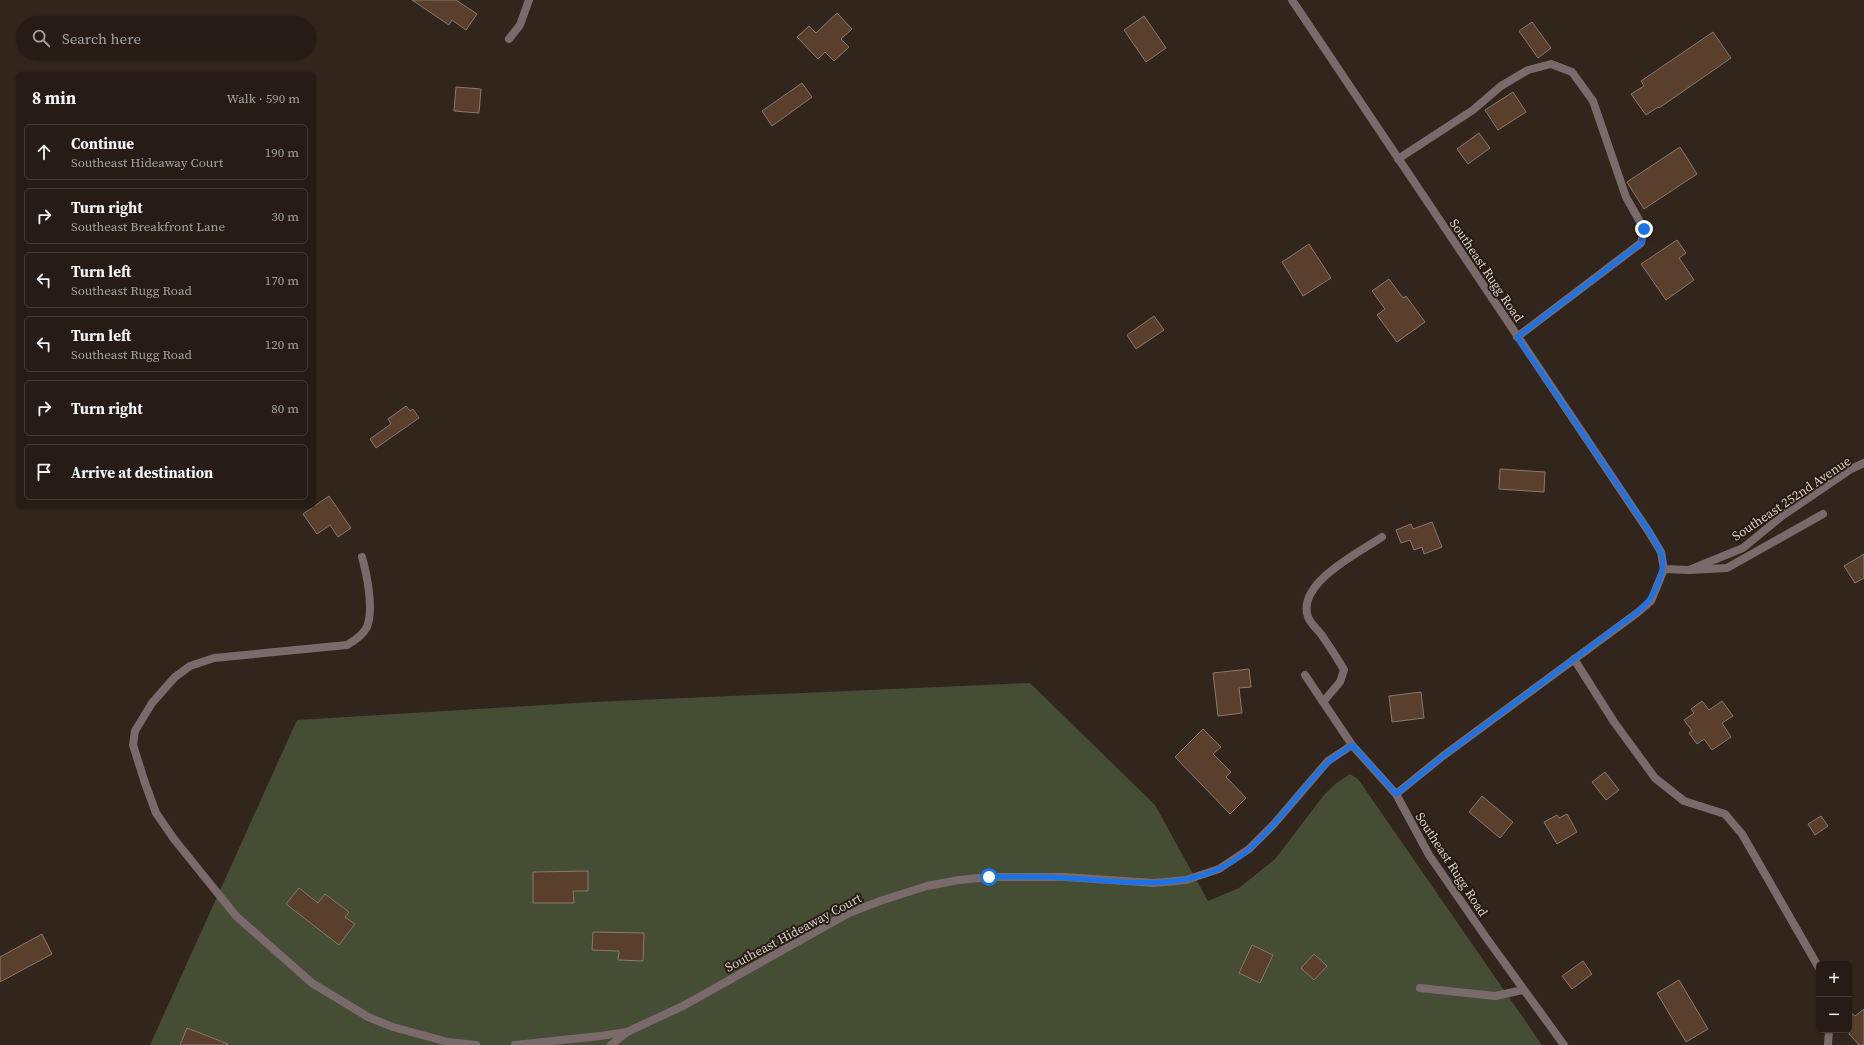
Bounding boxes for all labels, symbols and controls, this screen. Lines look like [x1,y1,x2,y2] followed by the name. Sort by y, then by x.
[16,16,316,60] search box
[30,27,52,49] icon: search
[62,28,141,49] text: Search here
[32,86,76,110] text: 8 min
[227,90,300,107] text: Walk · 590 m
[71,133,134,154] text: Continue
[33,141,55,163] icon: ahead
[265,144,299,161] text: 190 m
[71,154,223,171] text: Southeast Hideaway Court
[71,197,143,218] text: Turn right
[33,205,55,227] icon: right
[271,208,299,225] text: 30 m
[1446,215,1528,326] street label: Southeast Rugg Road
[71,218,225,235] text: Southeast Breakfront Lane
[1635,220,1653,238] route end
[71,261,131,282] text: Turn left
[33,269,55,291] icon: left
[265,272,299,289] text: 170 m
[71,282,192,299] text: Southeast Rugg Road
[71,325,131,346] text: Turn left
[33,333,55,355] icon: left
[265,336,299,353] text: 120 m
[71,346,192,363] text: Southeast Rugg Road
[33,397,55,419] icon: right
[71,398,143,419] text: Turn right
[271,400,299,417] text: 80 m
[1729,452,1854,545] street label: Southeast 252nd Avenue
[33,461,55,483] icon: arrive
[71,462,213,483] text: Arrive at destination
[1412,809,1492,920] street label: Southeast Rugg Road
[980,868,998,886] route start
[722,889,865,976] street label: Southeast Hideaway Court
[1816,961,1852,1033] map controls
[1816,961,1852,997] button: +
[1816,997,1852,1033] button: −

